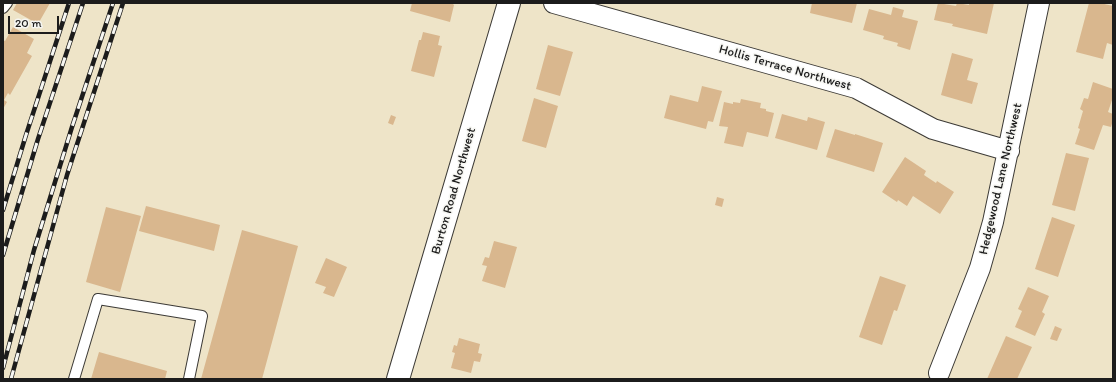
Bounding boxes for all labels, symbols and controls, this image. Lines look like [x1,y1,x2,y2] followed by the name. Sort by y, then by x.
[10,8,61,34] scale bar
[15,16,42,30] text: 20 m
[717,42,853,94] street label: Hollis Terrace Northwest
[976,102,1026,256] street label: Hedgewood Lane Northwest
[428,126,480,256] street label: Burton Road Northwest

